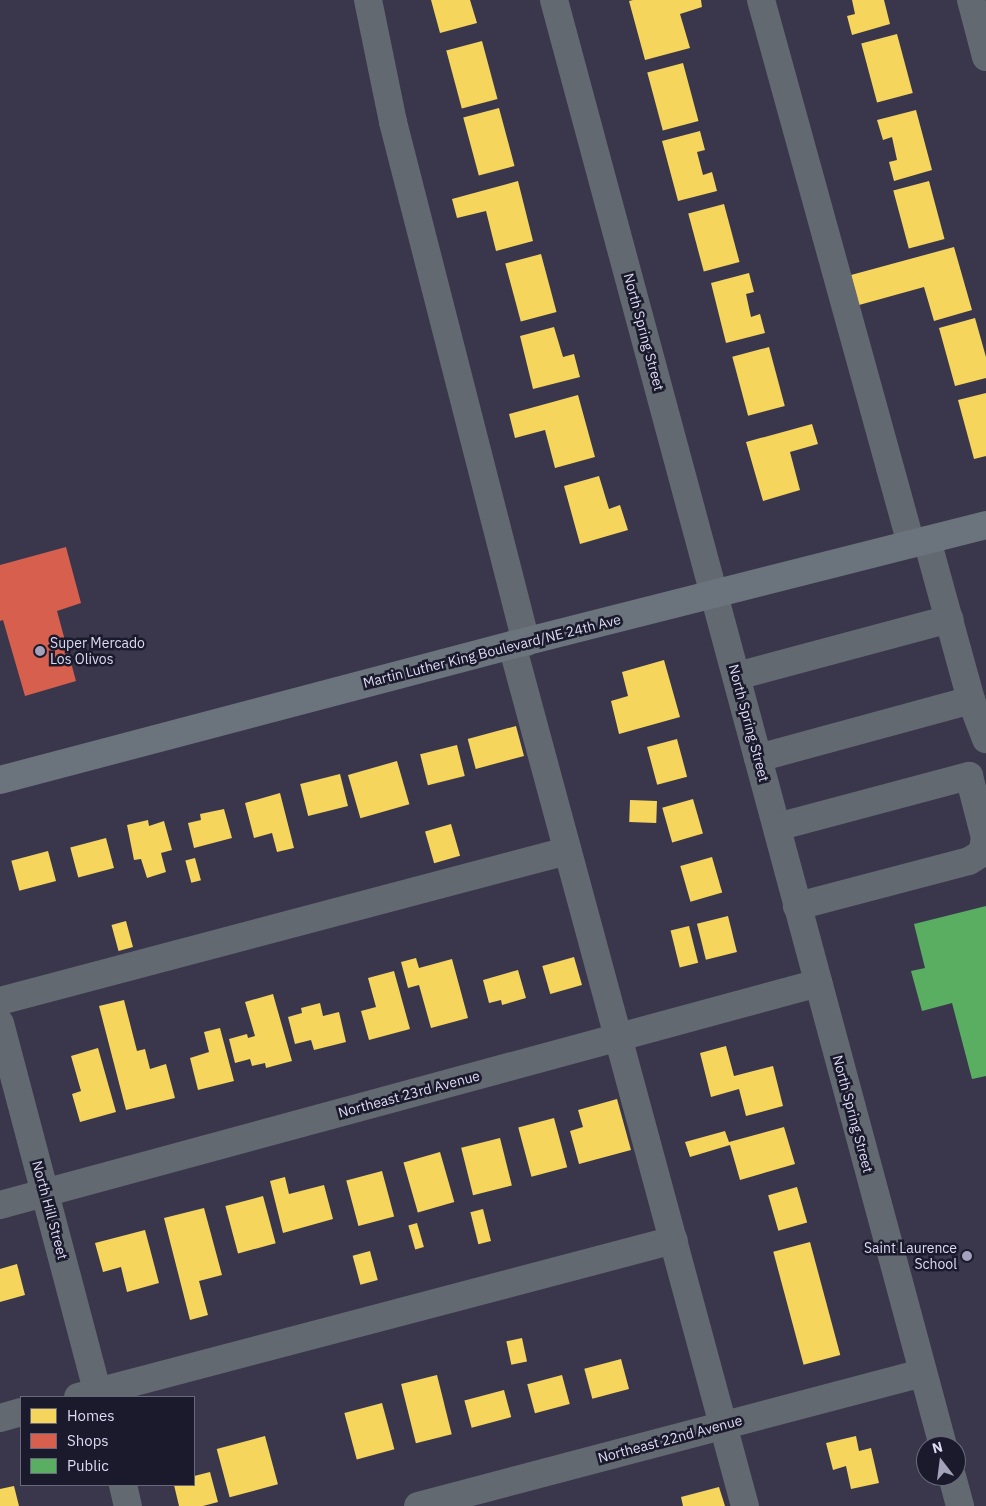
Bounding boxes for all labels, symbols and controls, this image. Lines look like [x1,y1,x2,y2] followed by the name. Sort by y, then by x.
[620,271,668,393] street label: North Spring Street
[361,611,623,691] street label: Martin Luther King Boulevard/NE 24th Ave
[50,635,145,668] place label: Super Mercado Los Olivos
[34,645,46,657] marker: Super Mercado Los Olivos
[725,662,773,784] street label: North Spring Street
[829,1053,877,1175] street label: North Spring Street
[336,1067,482,1121] street label: Northeast 23rd Avenue
[29,1159,71,1261] street label: North Hill Street
[864,1240,957,1272] place label: Saint Laurence School
[961,1250,973,1262] marker: Saint Laurence School
[20,1396,195,1486] legend
[67,1406,115,1425] text: Homes
[596,1412,744,1466] street label: Northeast 22nd Avenue
[67,1431,109,1450] text: Shops
[916,1436,966,1486] north arrow
[930,1437,945,1457] text: N
[67,1456,109,1475] text: Public

